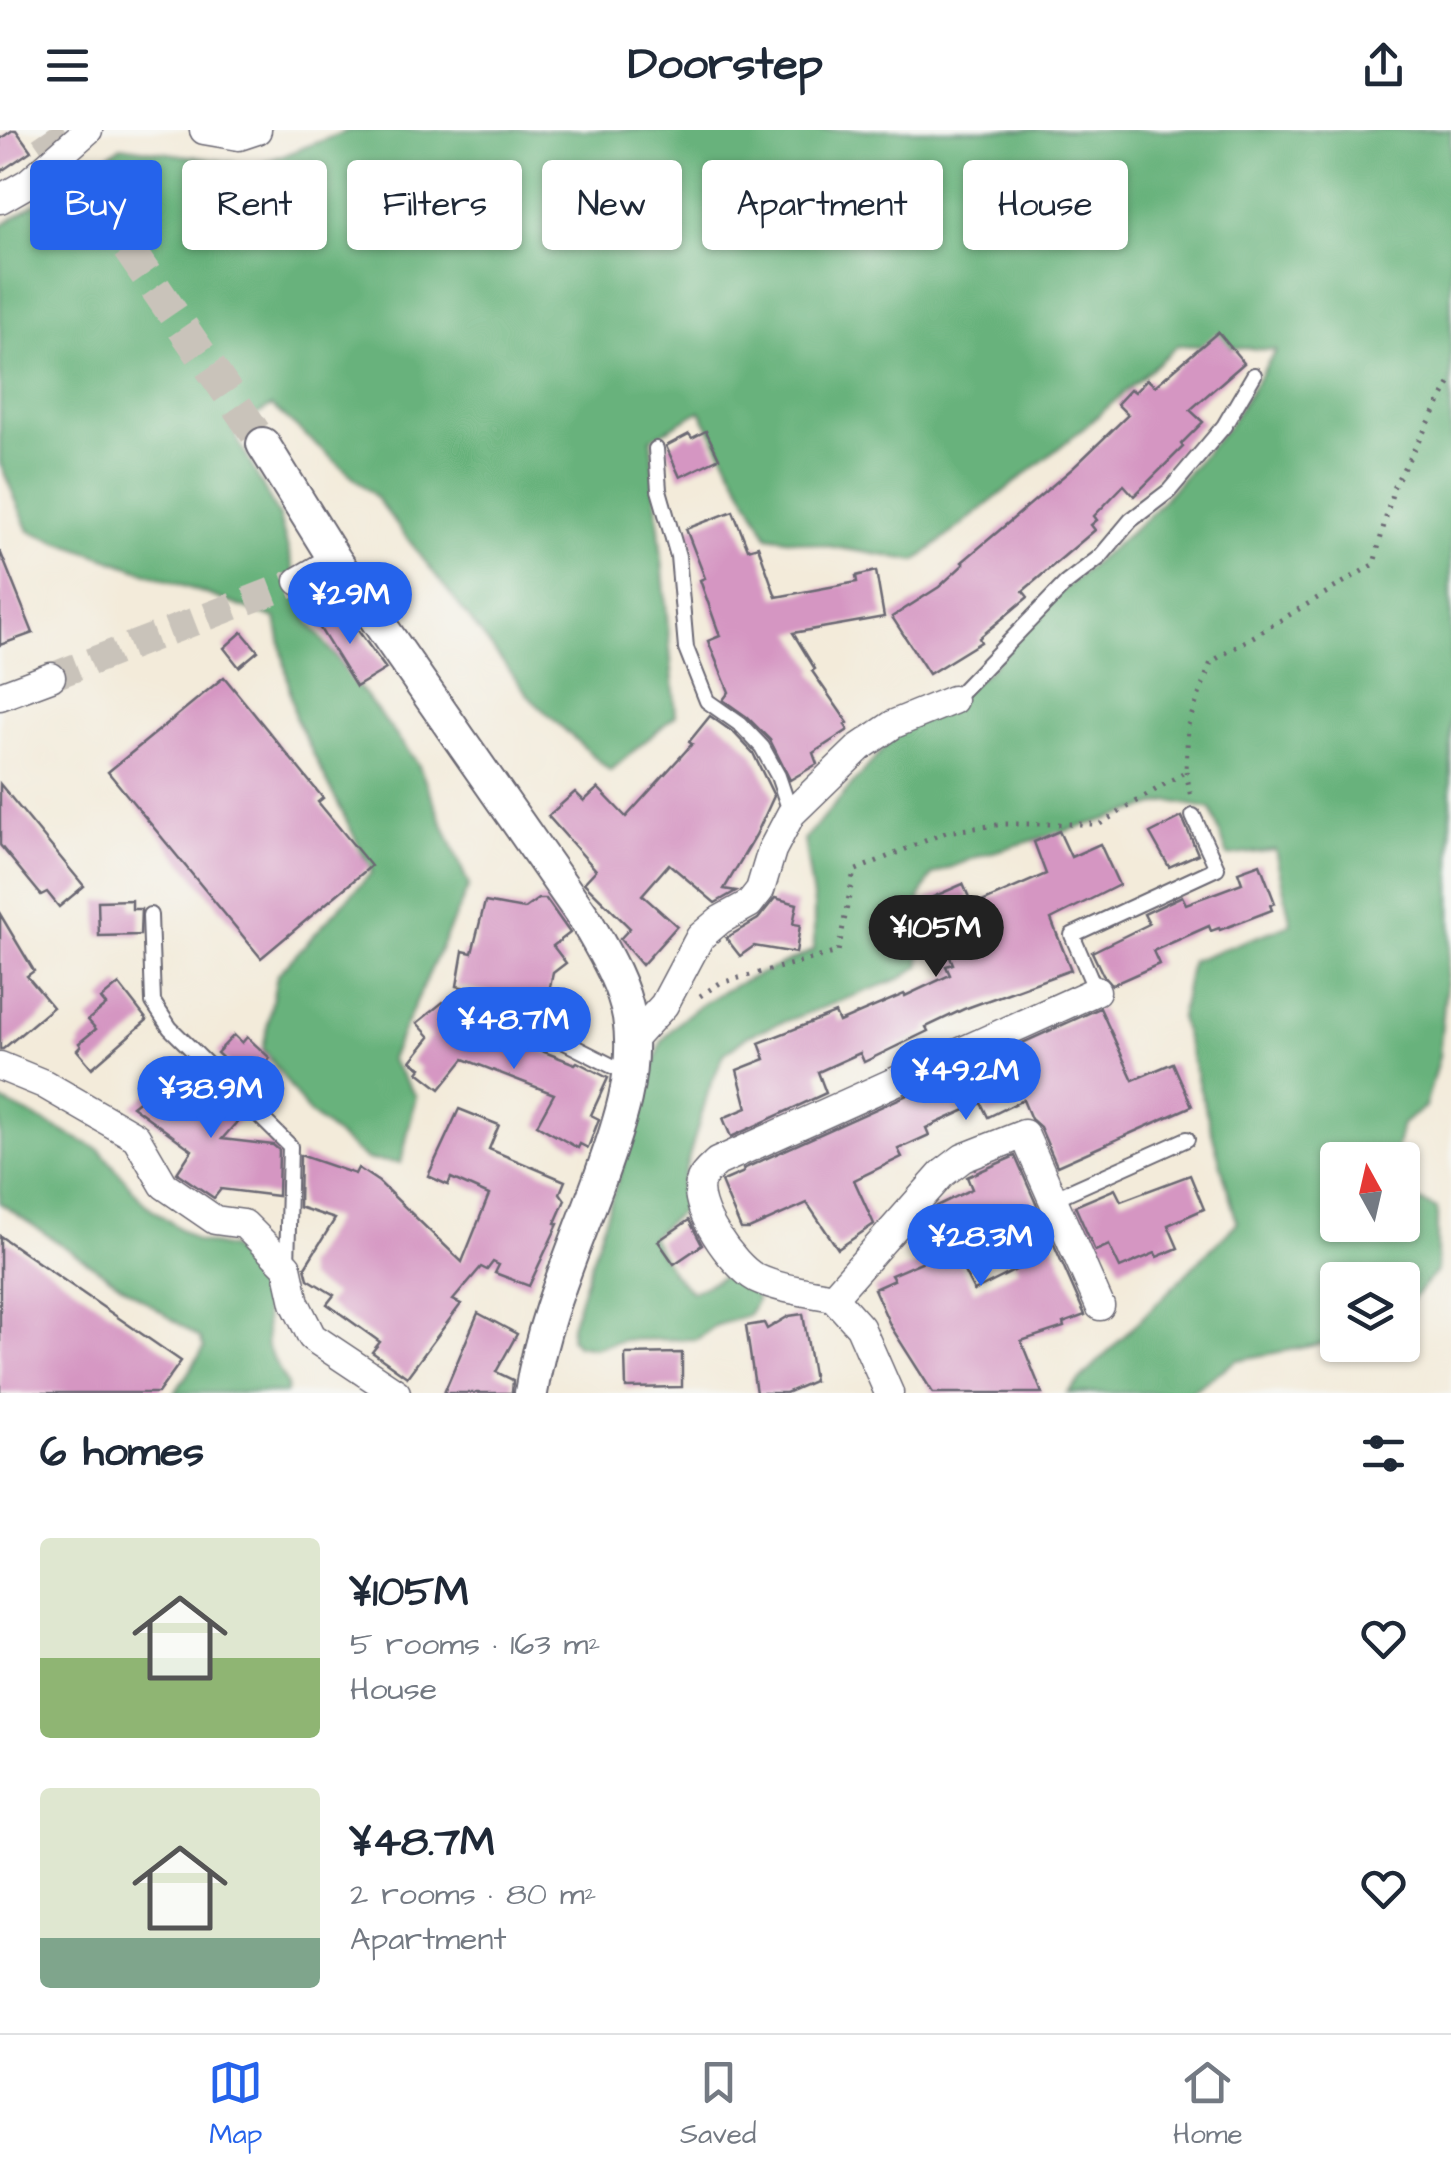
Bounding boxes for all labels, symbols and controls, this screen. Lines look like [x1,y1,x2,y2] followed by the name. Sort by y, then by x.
[628,34,823,96] text: Doorstep
[40,38,95,93] icon: menu
[1356,38,1411,93] icon: share
[30,160,162,250] chip: Buy
[182,160,327,250] chip: Rent
[347,160,522,250] chip: Filters
[542,160,682,250] chip: New
[702,160,943,250] chip: Apartment
[963,160,1128,250] chip: House
[291,562,409,647] pin: ¥29M
[310,572,390,617] text: ¥29M
[866,895,1006,980] pin: ¥105M
[891,905,981,950] text: ¥105M
[433,987,595,1072] pin: ¥48.7M
[459,997,569,1042] text: ¥48.7M
[885,1038,1047,1123] pin: ¥49.2M
[913,1048,1019,1093] text: ¥49.2M
[130,1056,292,1141] pin: ¥38.9M
[159,1066,263,1111] text: ¥38.9M
[1320,1142,1420,1242] north arrow
[1320,1142,1420,1362] map controls
[900,1204,1062,1289] pin: ¥28.3M
[929,1214,1033,1259] text: ¥28.3M
[1320,1262,1420,1362] button: layers
[40,1424,204,1482] text: 6 homes
[1356,1426,1411,1481] icon: filters
[350,1564,469,1622] text: ¥105M
[120,1578,240,1698] icon: home
[1356,1611,1411,1666] icon: heart
[350,1622,600,1667] text: 5 rooms · 163 m²
[350,1667,437,1712] text: House
[350,1814,495,1872] text: ¥48.7M
[120,1828,240,1948] icon: home
[1356,1861,1411,1916] icon: heart
[350,1872,597,1917] text: 2 rooms · 80 m²
[350,1917,506,1962] text: Apartment
[208,2055,263,2154] tab: Map
[680,2055,756,2154] tab: Saved
[1173,2055,1243,2154] tab: Home

